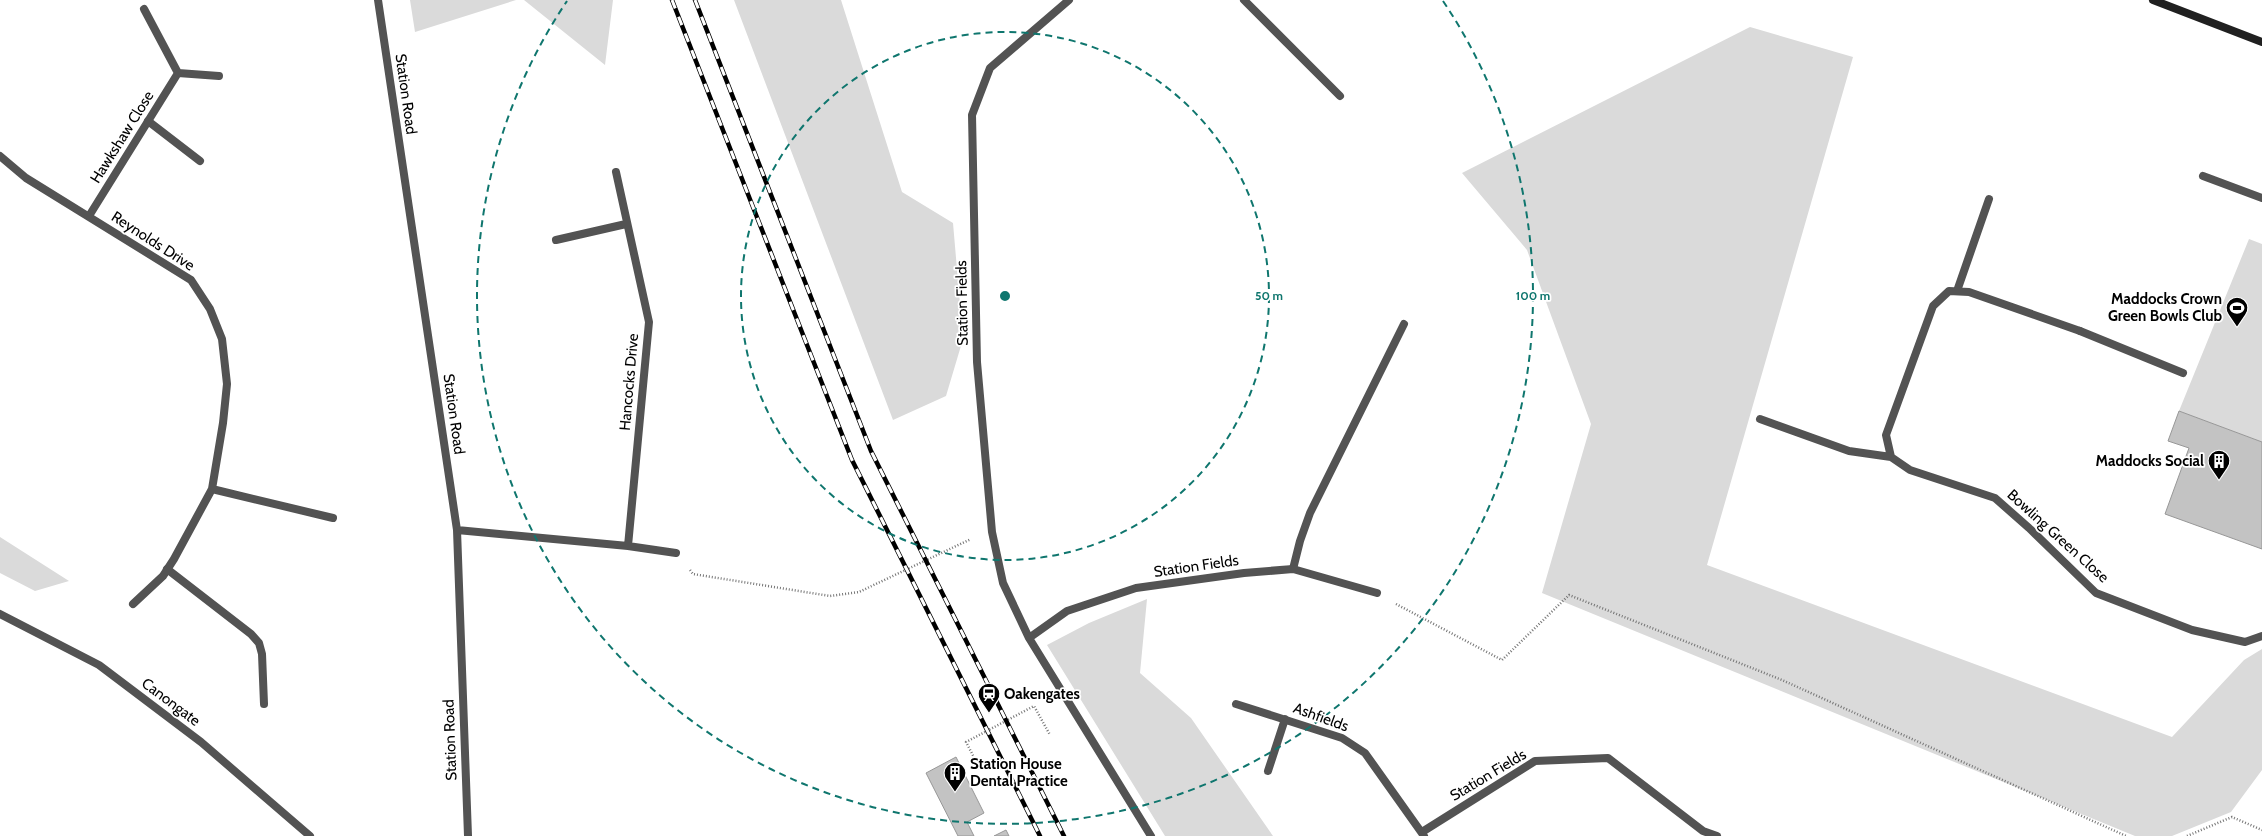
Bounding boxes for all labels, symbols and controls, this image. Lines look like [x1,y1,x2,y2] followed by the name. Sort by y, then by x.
[391,52,421,136] street label: Station Road
[86,87,158,186] street label: Hawkshaw Close
[108,207,198,275] street label: Reynolds Drive
[952,260,972,346] street label: Station Fields
[1255,288,1283,303] text: 50 m
[1516,288,1550,303] text: 100 m
[998,289,1012,303] centre of rings
[2108,290,2222,325] place label: Maddocks Crown Green Bowls Club
[2224,295,2250,328] sports icon: Maddocks Crown Green Bowls Club
[616,332,642,431] street label: Hancocks Drive
[439,372,469,456] street label: Station Road
[2206,448,2232,481] building icon: Maddocks Social
[2096,452,2204,470] place label: Maddocks Social
[2003,486,2113,587] street label: Bowling Green Close
[1152,551,1240,581] street label: Station Fields
[138,674,204,730] street label: Canongate
[976,681,1002,714] station icon: Oakengates
[1004,685,1080,703] place label: Oakengates
[440,699,460,781] street label: Station Road
[1291,699,1351,735] street label: Ashfields
[1447,745,1529,805] street label: Station Fields
[970,755,1068,790] place label: Station House Dental Practice
[942,760,968,793] building icon: Station House Dental Practice

